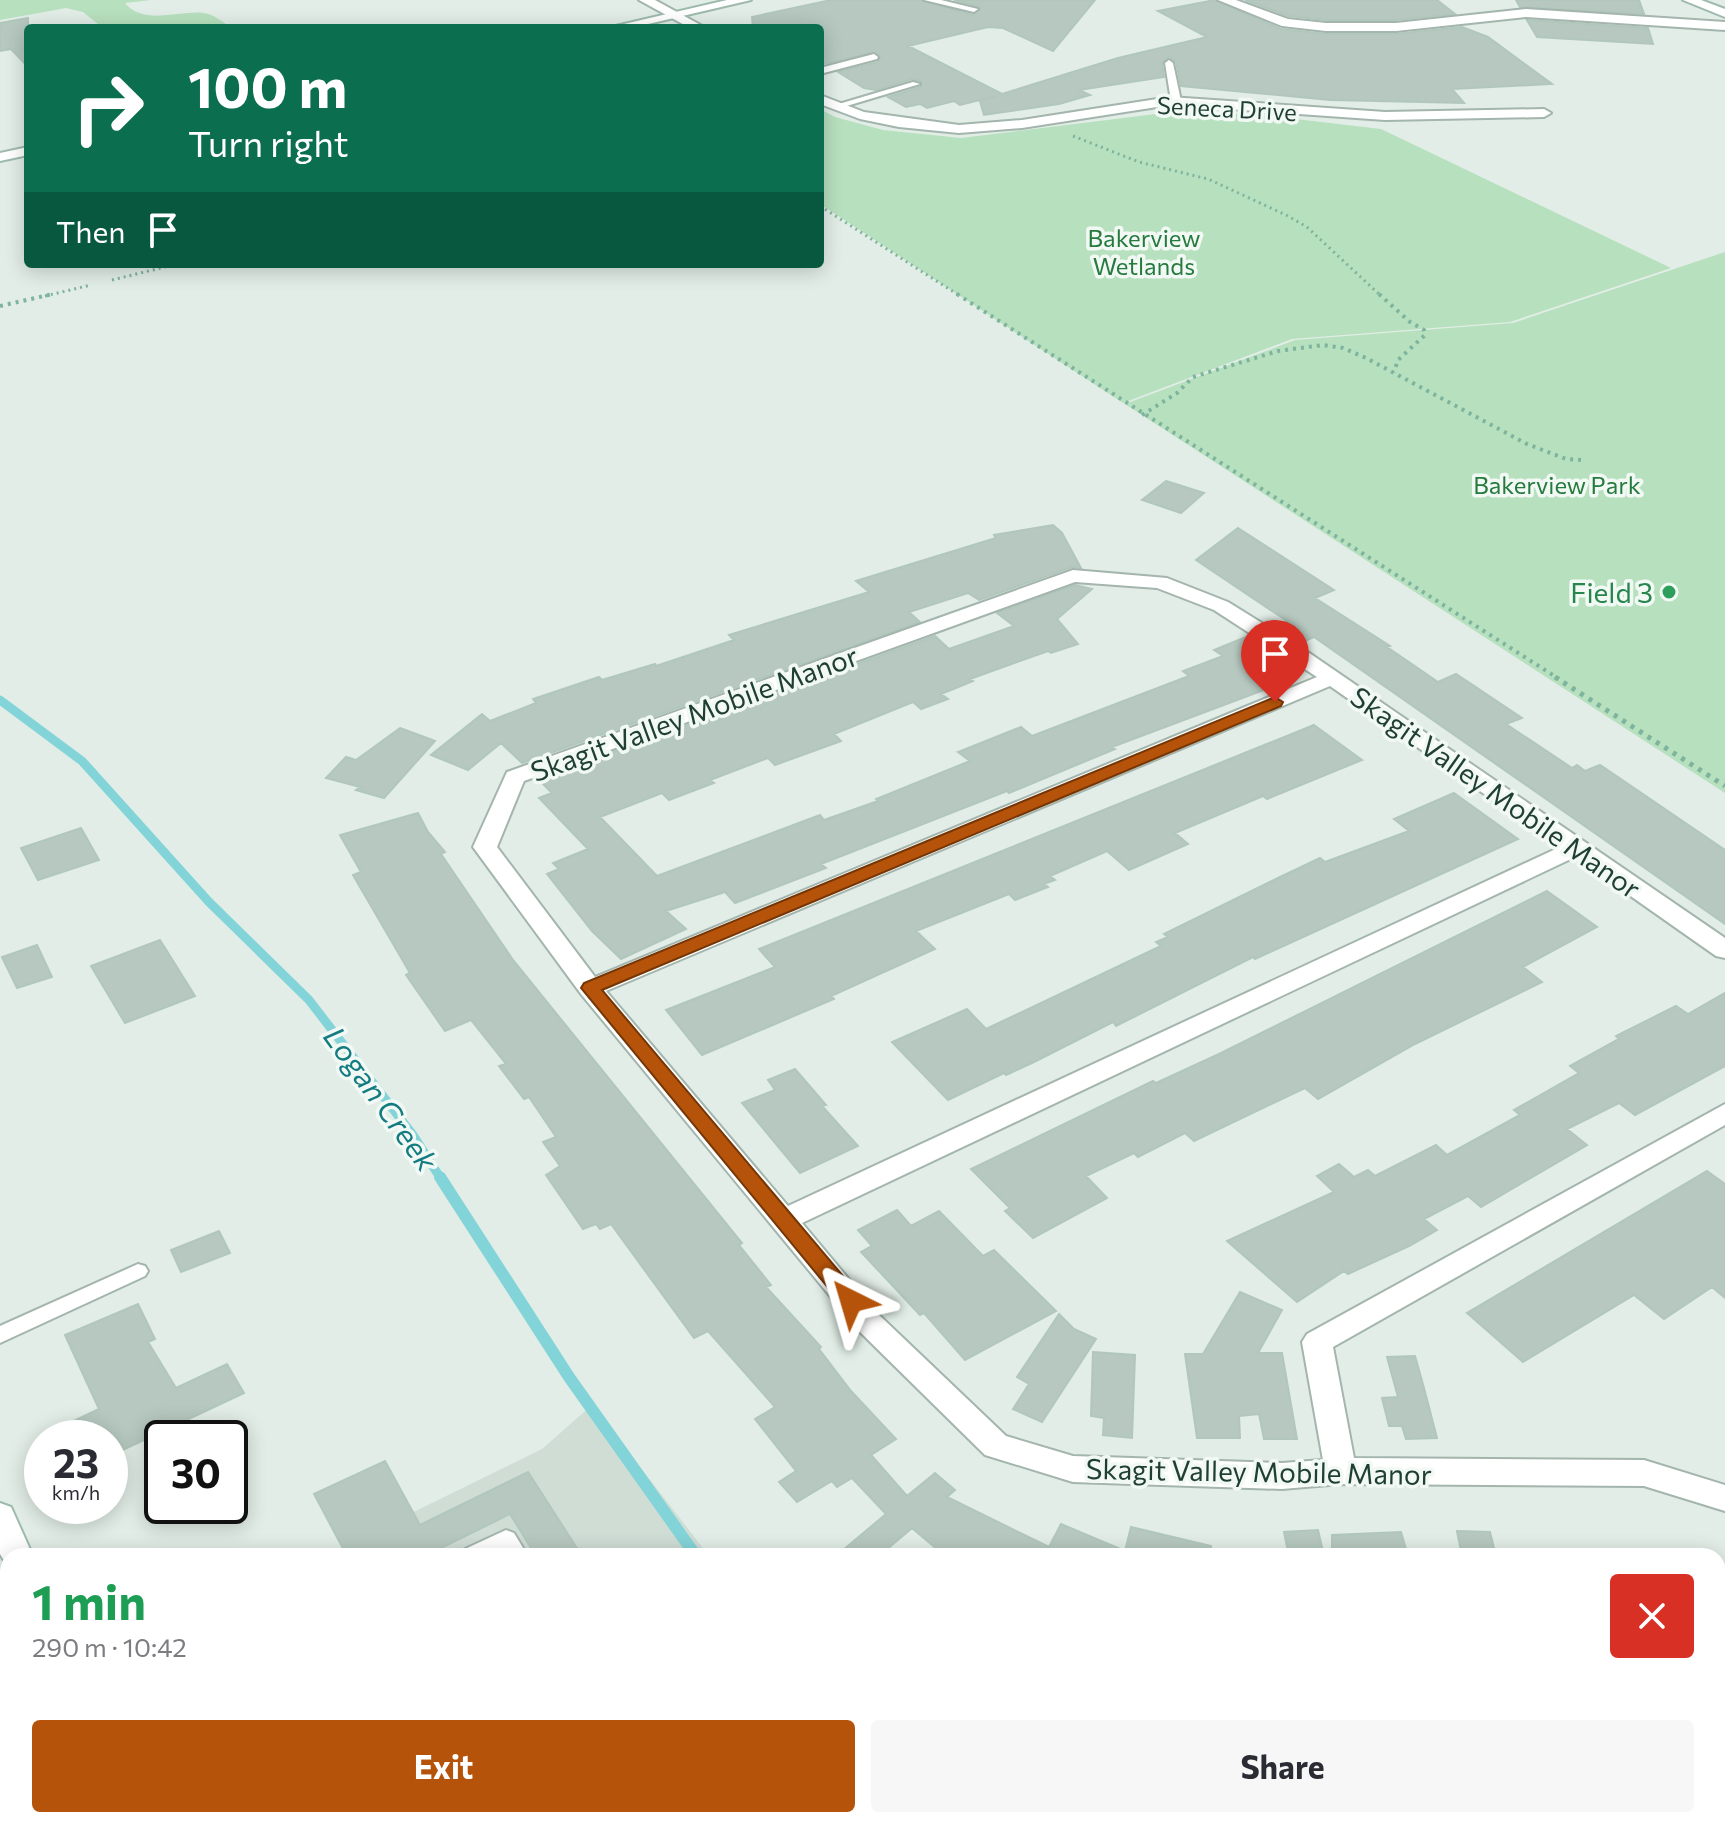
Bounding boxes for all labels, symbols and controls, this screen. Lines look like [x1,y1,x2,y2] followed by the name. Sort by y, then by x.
[188,51,347,120] text: 100 m
[56,56,160,160] icon: right
[1156,90,1298,126] street label: Seneca Drive
[188,120,349,164] text: Turn right
[141,208,185,252] icon: arrive
[56,212,125,249] text: Then
[1088,223,1200,280] park label: Bakerview Wetlands
[1473,470,1641,499] park label: Bakerview Park
[1570,575,1653,609] place label: Field 3
[1660,583,1678,601] marker: Field 3
[1241,620,1309,702] pin
[1253,632,1297,676] icon: arrive
[526,638,862,788] street label: Skagit Valley Mobile Manor
[1345,679,1647,905] street label: Skagit Valley Mobile Manor
[317,1018,447,1178] water label: Logan Creek
[809,1259,893,1343] position arrow
[144,1420,248,1524] speed limit sign: 30
[53,1437,99,1486] text: 23
[1086,1451,1432,1491] street label: Skagit Valley Mobile Manor
[52,1480,100,1504] text: km/h
[32,1571,146,1630] text: 1 min
[1610,1574,1694,1658] button: close
[32,1631,187,1662] text: 290 m · 10:42
[32,1720,855,1812] button: Exit
[871,1720,1694,1812] button: Share

